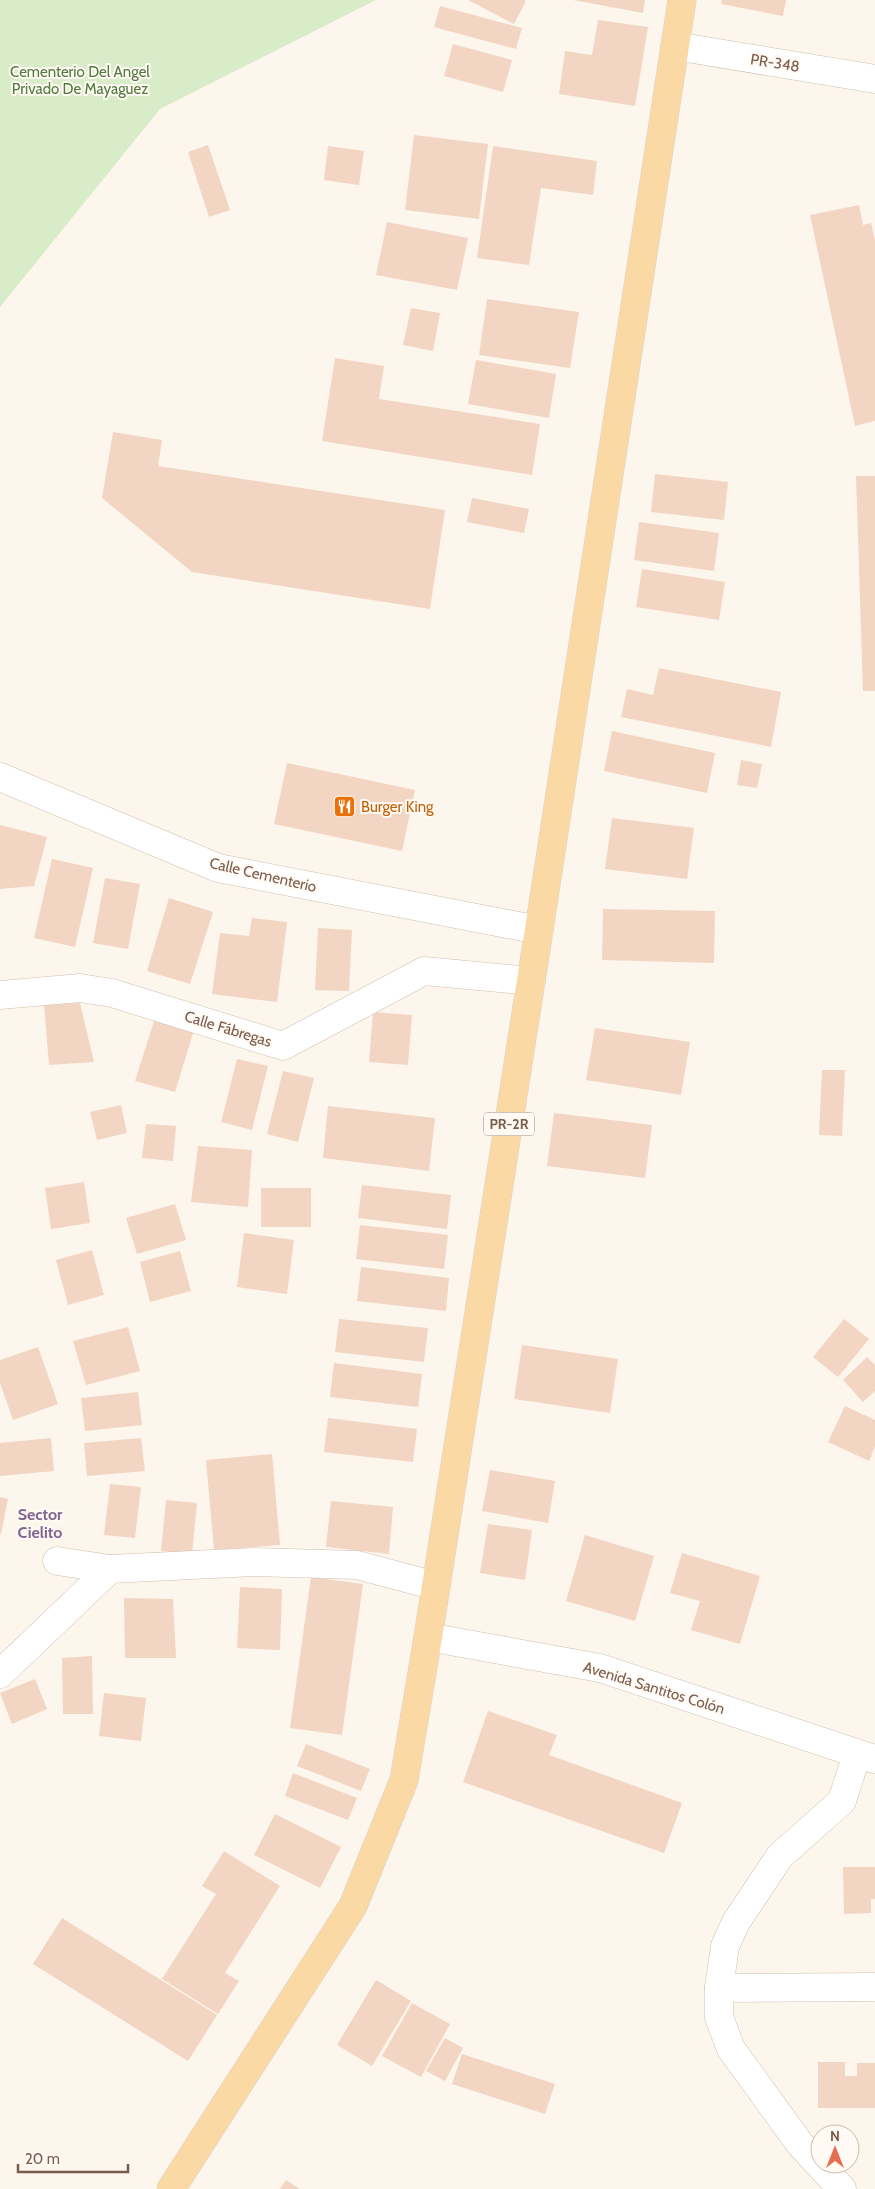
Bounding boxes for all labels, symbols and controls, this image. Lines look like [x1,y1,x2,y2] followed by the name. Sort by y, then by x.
[749,50,801,76] street label: PR-348
[10,63,150,98] park label: Cementerio Del Angel Privado De Mayaguez
[333,795,357,819] restaurant icon: Burger King
[361,798,434,816] place label: Burger King
[208,854,318,896] street label: Calle Cementerio
[182,1007,274,1051] street label: Calle Fábregas
[484,1112,534,1136] road number: PR-2R
[18,1505,63,1542] district label: Sector Cielito
[581,1658,727,1718] street label: Avenida Santitos Colón
[810,2124,860,2174] north arrow
[830,2127,840,2145] text: N
[18,2142,128,2174] scale bar
[25,2150,60,2168] text: 20 m

